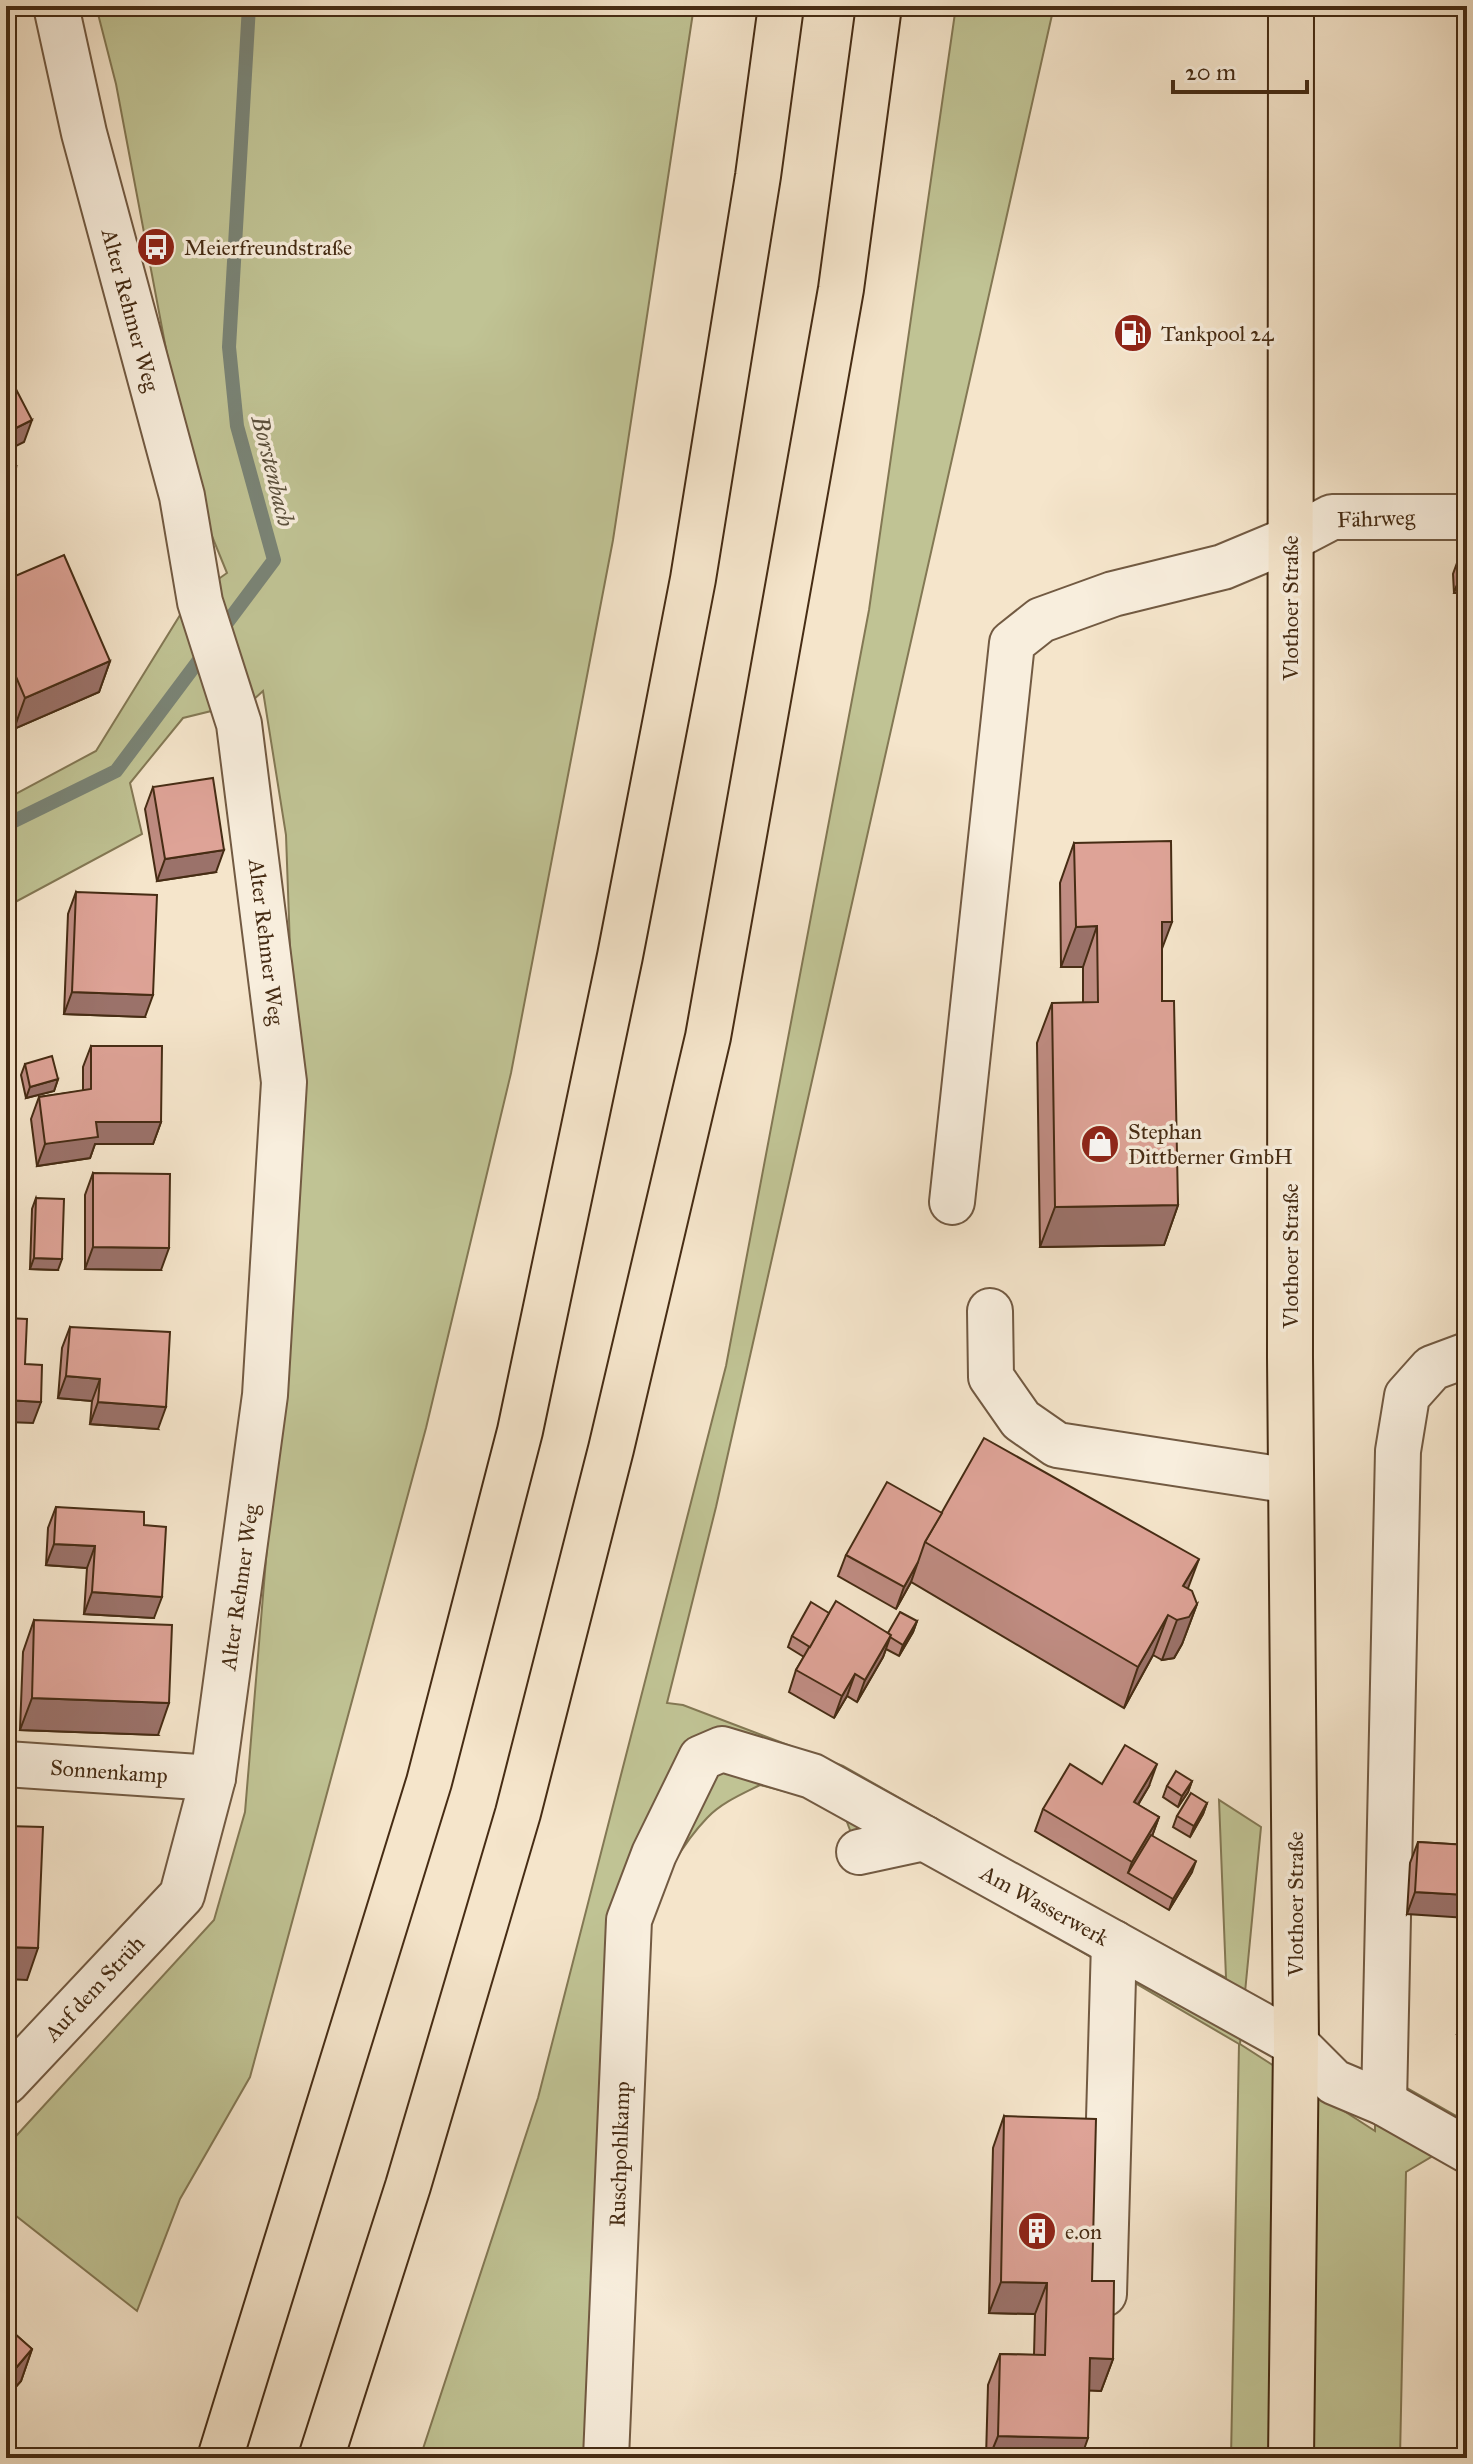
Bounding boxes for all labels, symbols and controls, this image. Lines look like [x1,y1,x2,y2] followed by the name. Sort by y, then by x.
[1173,44,1307,94] scale bar
[1185,57,1236,87] text: 20 m
[96,225,165,395] street label: Alter Rehmer Weg
[135,226,177,268] bus stop icon: Meierfreundstraße
[184,234,352,261] place label: Meierfreundstraße
[1112,312,1154,354] fuel station icon: Tankpool 24
[1161,320,1274,347] place label: Tankpool 24
[244,411,301,530] water label: Borstenbach
[1337,504,1416,533] street label: Fährweg
[1277,535,1304,682] street label: Vlothoer Straße
[243,856,290,1027] street label: Alter Rehmer Weg
[1128,1118,1293,1170] place label: Stephan Dittberner GmbH
[1079,1123,1121,1165] shop icon: Stephan Dittberner GmbH
[1277,1183,1304,1330] street label: Vlothoer Straße
[214,1502,265,1673] street label: Alter Rehmer Weg
[49,1754,169,1789] street label: Sonnenkamp
[1282,1831,1309,1978] street label: Vlothoer Straße
[975,1859,1114,1952] street label: Am Wasserwerk
[38,1930,150,2048] street label: Auf dem Strüh
[603,2081,636,2227] street label: Ruschpohlkamp
[1016,2210,1058,2252] building icon: e.on
[1065,2218,1102,2245] place label: e.on

